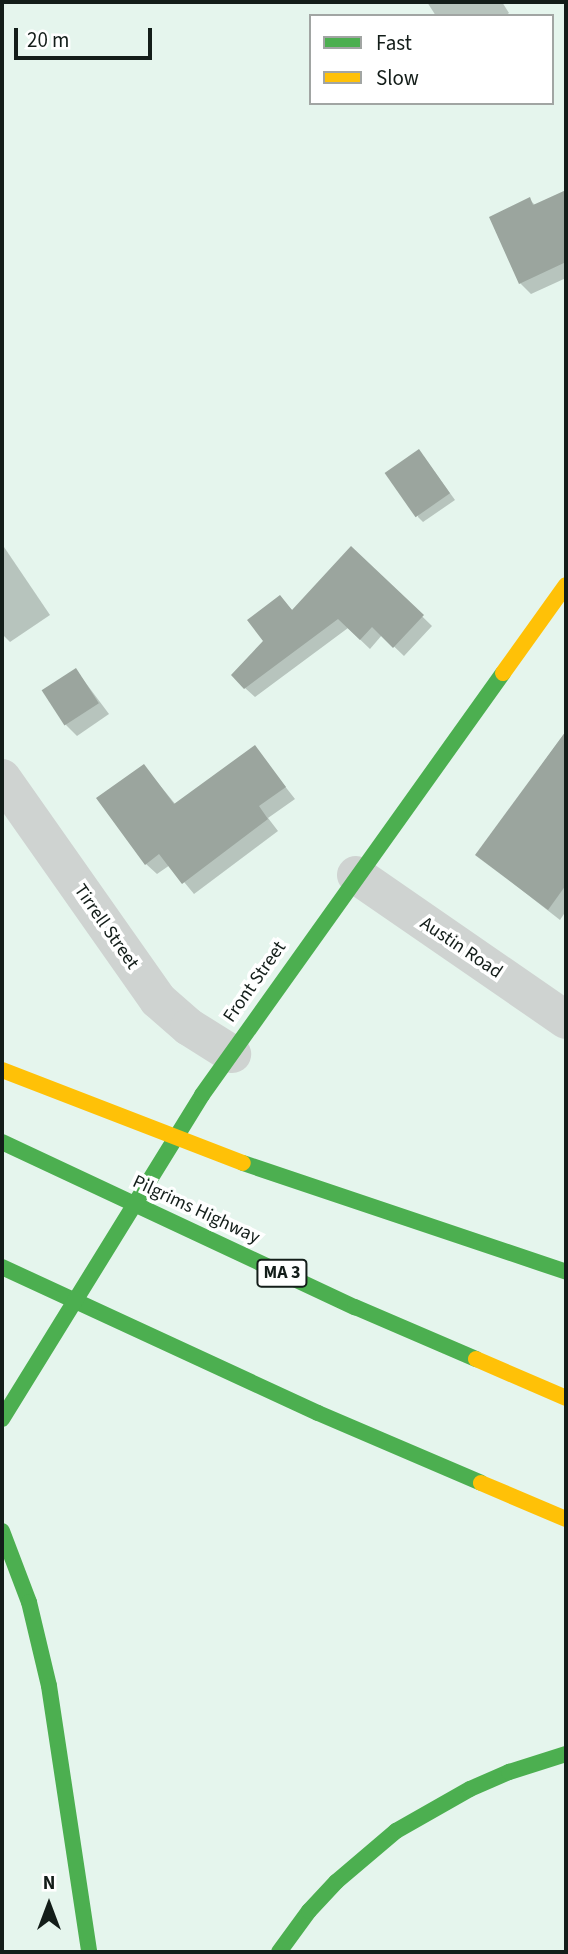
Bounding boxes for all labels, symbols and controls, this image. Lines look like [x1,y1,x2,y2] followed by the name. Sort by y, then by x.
[18,14,156,58] scale bar
[309,14,554,105] legend
[27,25,69,55] text: 20 m
[376,28,412,58] text: Fast
[376,63,419,93] text: Slow
[68,880,144,974] street label: Tirrell Street
[416,912,506,984] street label: Austin Road
[219,937,291,1027] street label: Front Street
[129,1171,263,1249] street label: Pilgrims Highway
[256,1258,308,1288] road number: MA 3
[14,1870,84,1940] north arrow
[43,1870,55,1897] text: N

